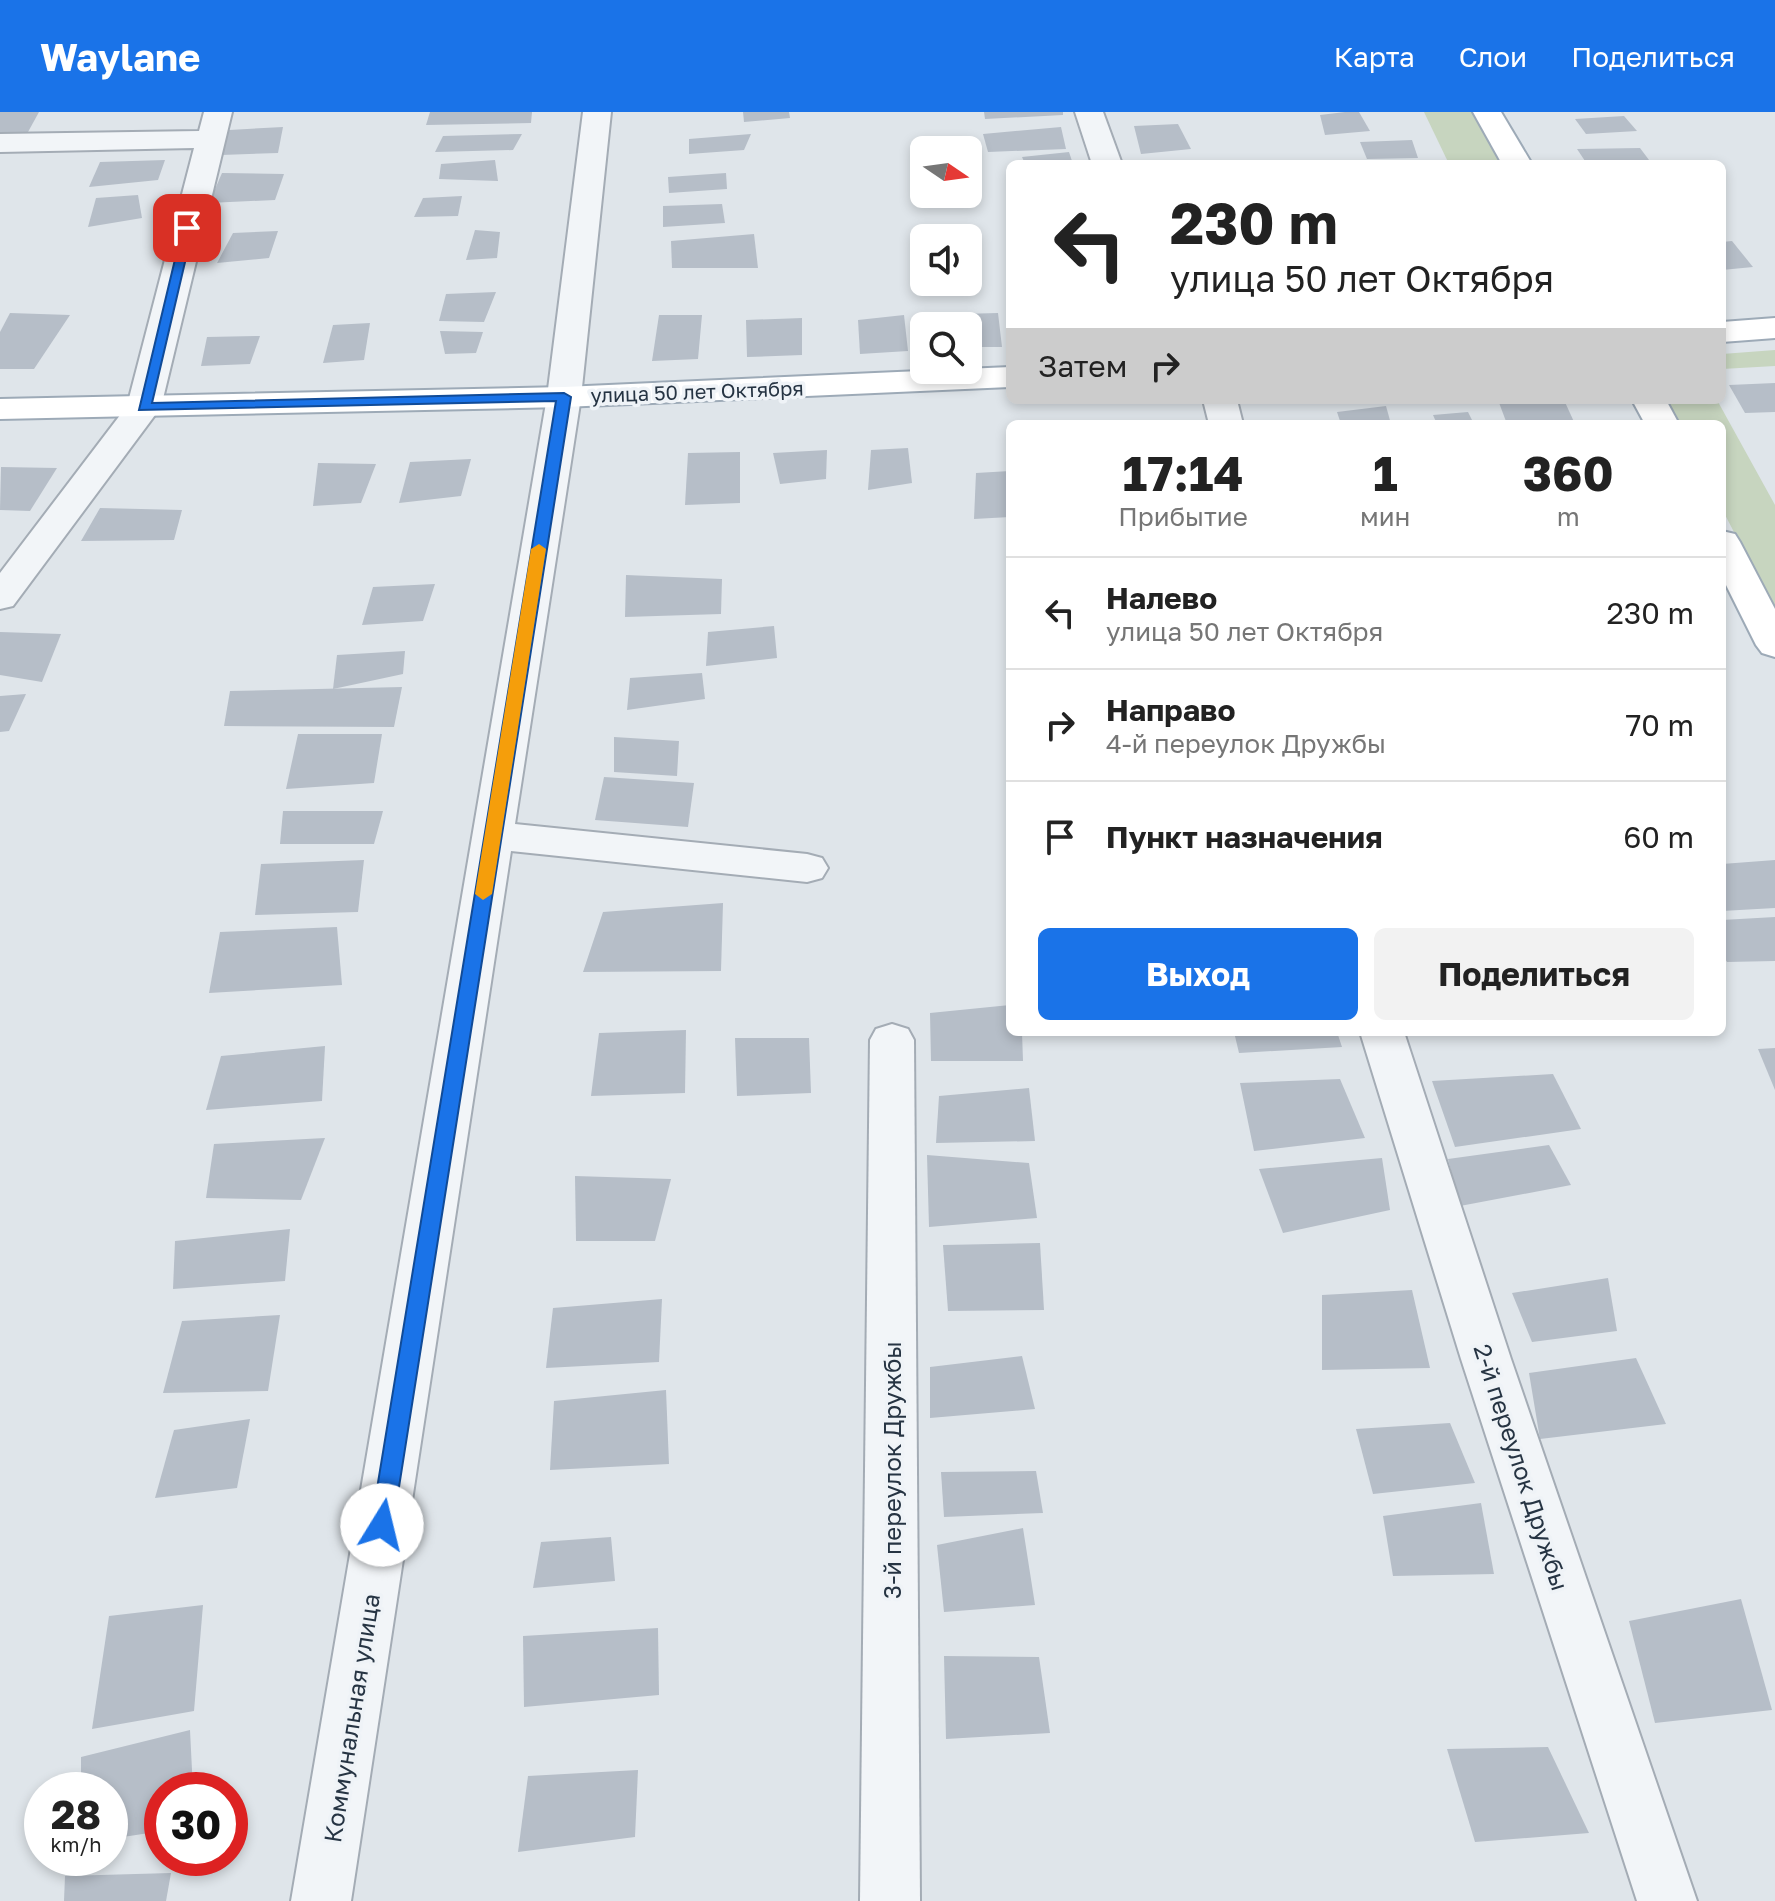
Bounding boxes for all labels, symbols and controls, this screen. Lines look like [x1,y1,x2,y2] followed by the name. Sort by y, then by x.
[40,34,201,79] text: Waylane
[1334,40,1415,73] text: Карта
[1459,40,1527,73] text: Слои
[1571,40,1735,73] text: Поделиться
[910,136,982,208] north arrow
[910,136,982,384] map controls
[1170,189,1338,256] text: 230 m
[1038,192,1142,296] icon: left
[153,194,221,262] pin
[165,206,209,250] icon: arrive
[910,224,982,296] button: sound
[1170,257,1554,300] text: улица 50 лет Октября
[910,312,982,384] button: search
[1143,344,1187,388] icon: right
[1038,348,1127,384] text: Затем
[590,375,804,407] street label: улица 50 лет Октября
[1123,444,1243,502] text: 17:14
[1373,444,1398,502] text: 1
[1523,444,1614,502] text: 360
[1118,501,1248,532] text: Прибытие
[1360,501,1410,532] text: мин
[1557,501,1580,532] text: m
[1106,580,1217,616] text: Налево
[1038,591,1082,635] icon: left
[1606,595,1694,631] text: 230 m
[1106,616,1383,647] text: улица 50 лет Октября
[1106,692,1235,728] text: Направо
[1038,703,1082,747] icon: right
[1625,707,1694,743] text: 70 m
[1106,728,1386,759] text: 4-й переулок Дружбы
[1038,815,1082,859] icon: arrive
[1106,819,1383,855] text: Пункт назначения
[1623,819,1694,855] text: 60 m
[1038,928,1358,1020] button: Выход
[1374,928,1694,1020] button: Поделиться
[1468,1340,1576,1594] street label: 2-й переулок Дружбы
[877,1341,906,1599] street label: 3-й переулок Дружбы
[340,1483,424,1567] position arrow
[317,1591,385,1845] street label: Коммунальная улица
[144,1772,248,1876] speed limit sign: 30
[51,1790,101,1838] text: 28
[51,1832,101,1856] text: km/h

